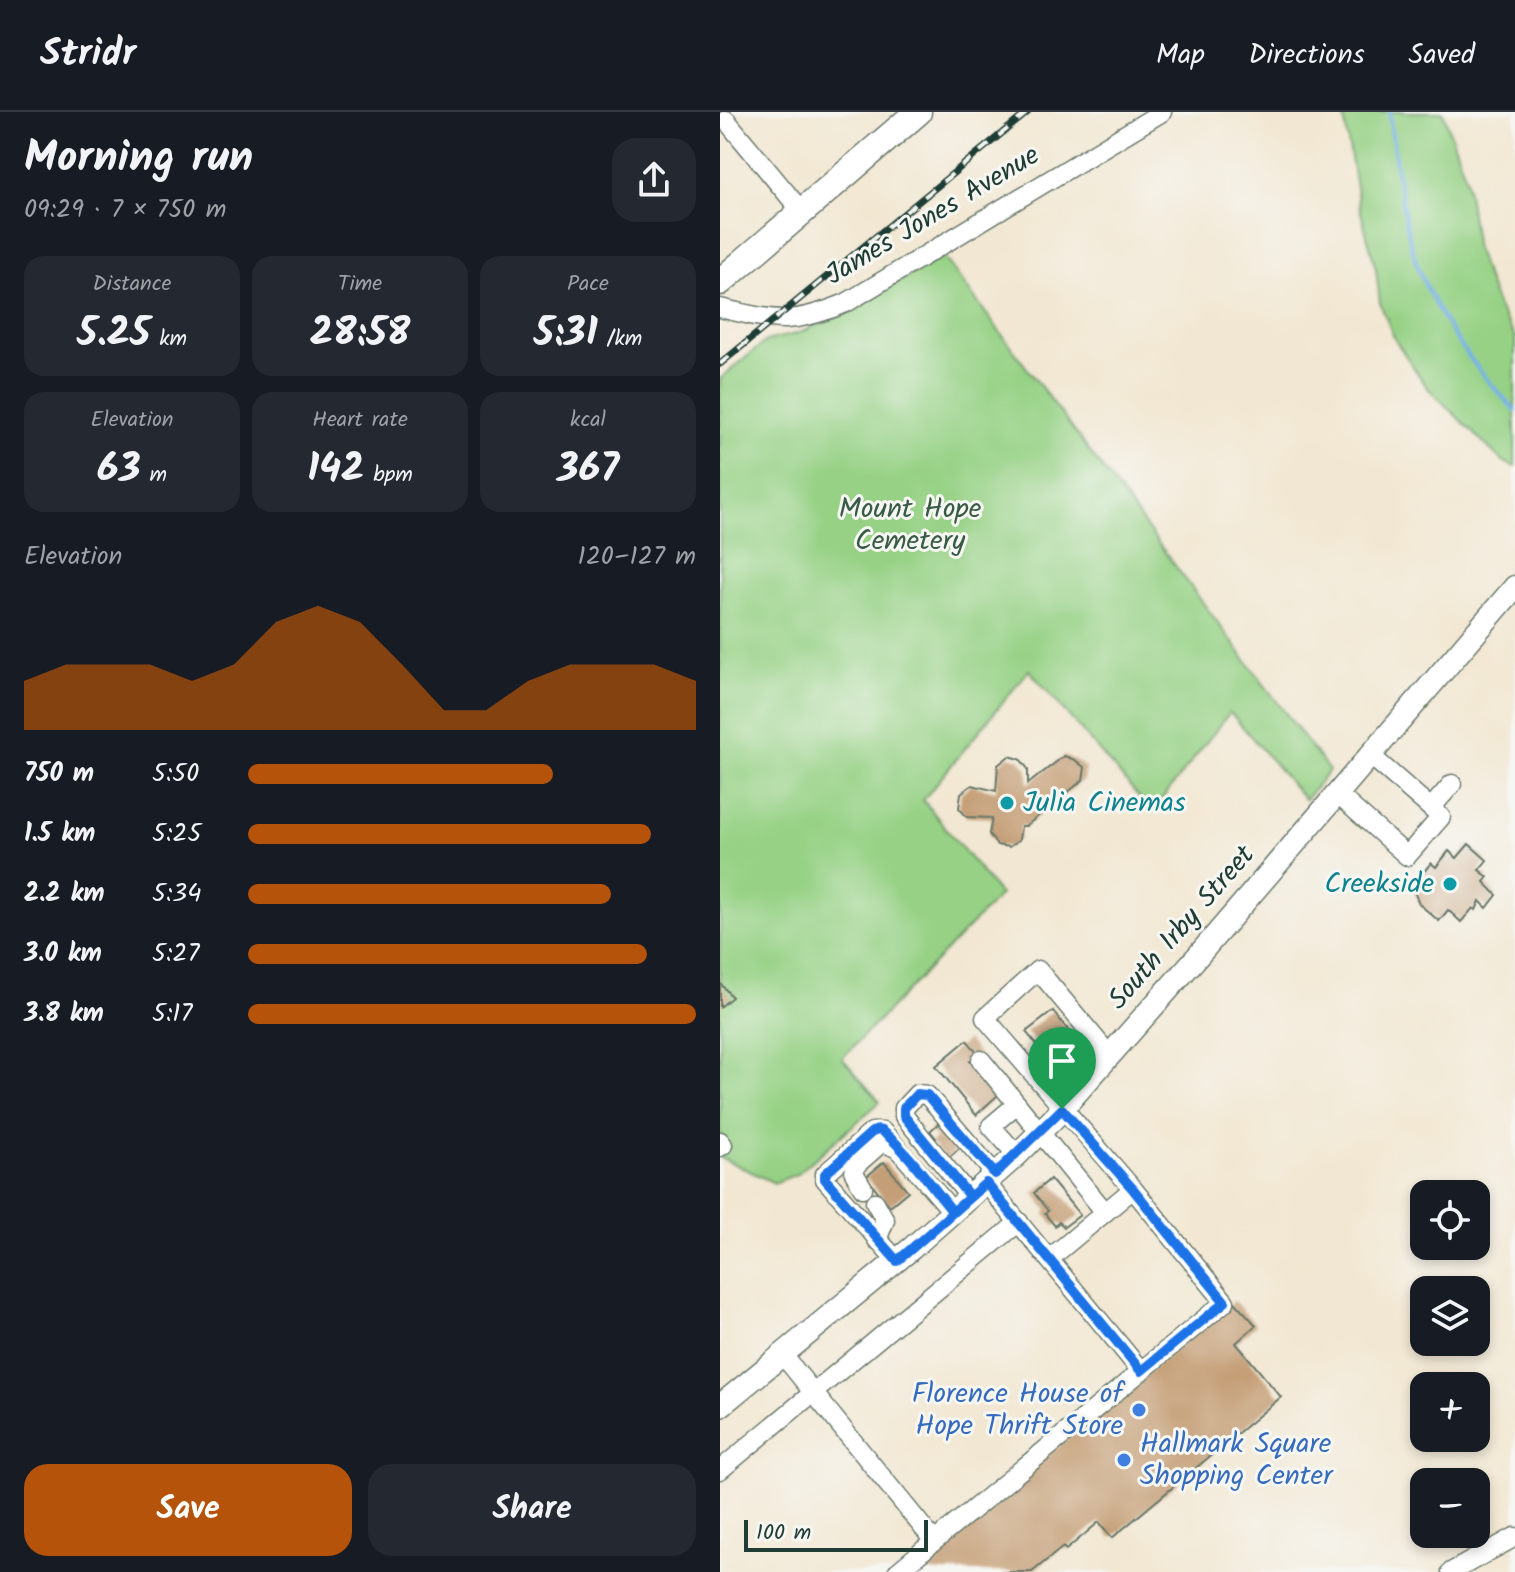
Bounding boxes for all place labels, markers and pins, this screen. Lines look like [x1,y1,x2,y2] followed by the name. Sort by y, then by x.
[1023,781,1186,826] place label: Julia Cinemas
[998,794,1016,812] marker: Julia Cinemas
[1324,862,1434,907] place label: Creekside
[1441,875,1459,893] marker: Creekside
[1028,1027,1096,1109] pin
[912,1372,1125,1449] place label: Florence House of Hope Thrift Store
[1130,1401,1148,1419] marker: Florence House of Hope Thrift Store
[1140,1422,1334,1499] place label: Hallmark Square Shopping Center
[1115,1451,1133,1469] marker: Hallmark Square Shopping Center

